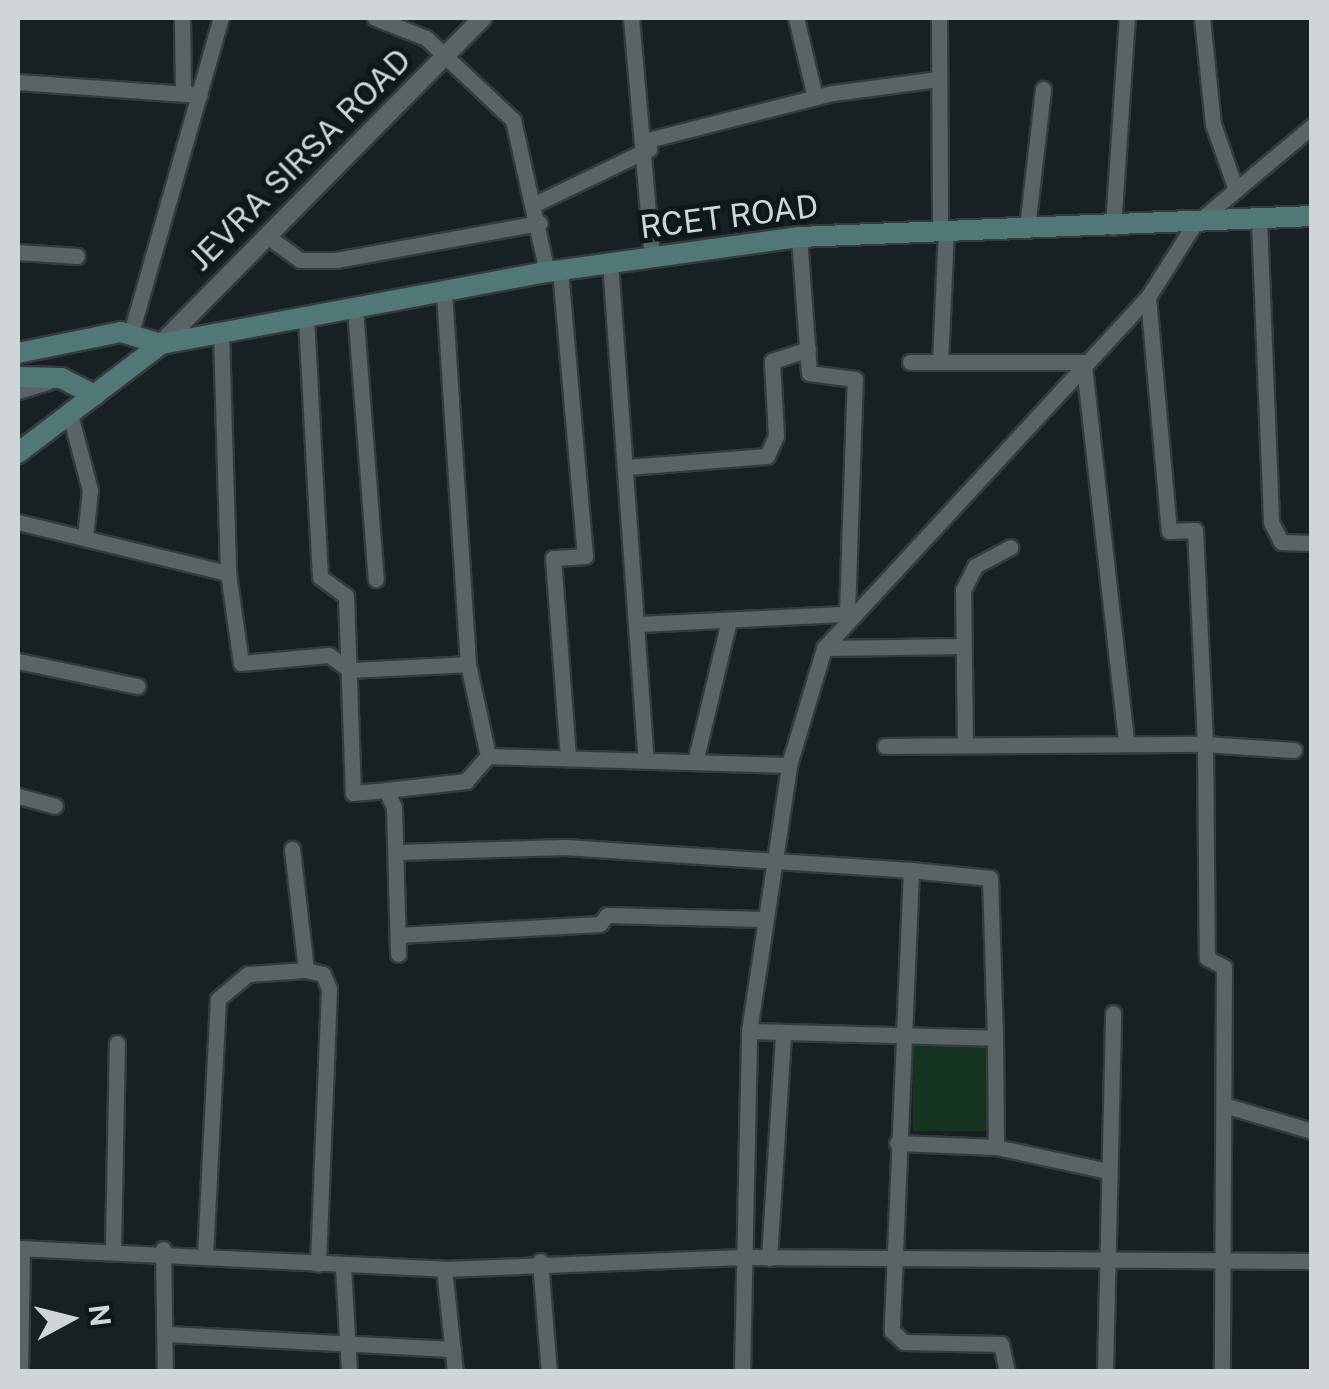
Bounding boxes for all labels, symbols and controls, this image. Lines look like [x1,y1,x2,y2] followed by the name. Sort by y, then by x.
[181,41,419,279] street label: JEVRA SIRSA ROAD
[638,187,820,247] street label: RCET ROAD
[20,1269,120,1369] north arrow
[83,1302,118,1328] text: N

